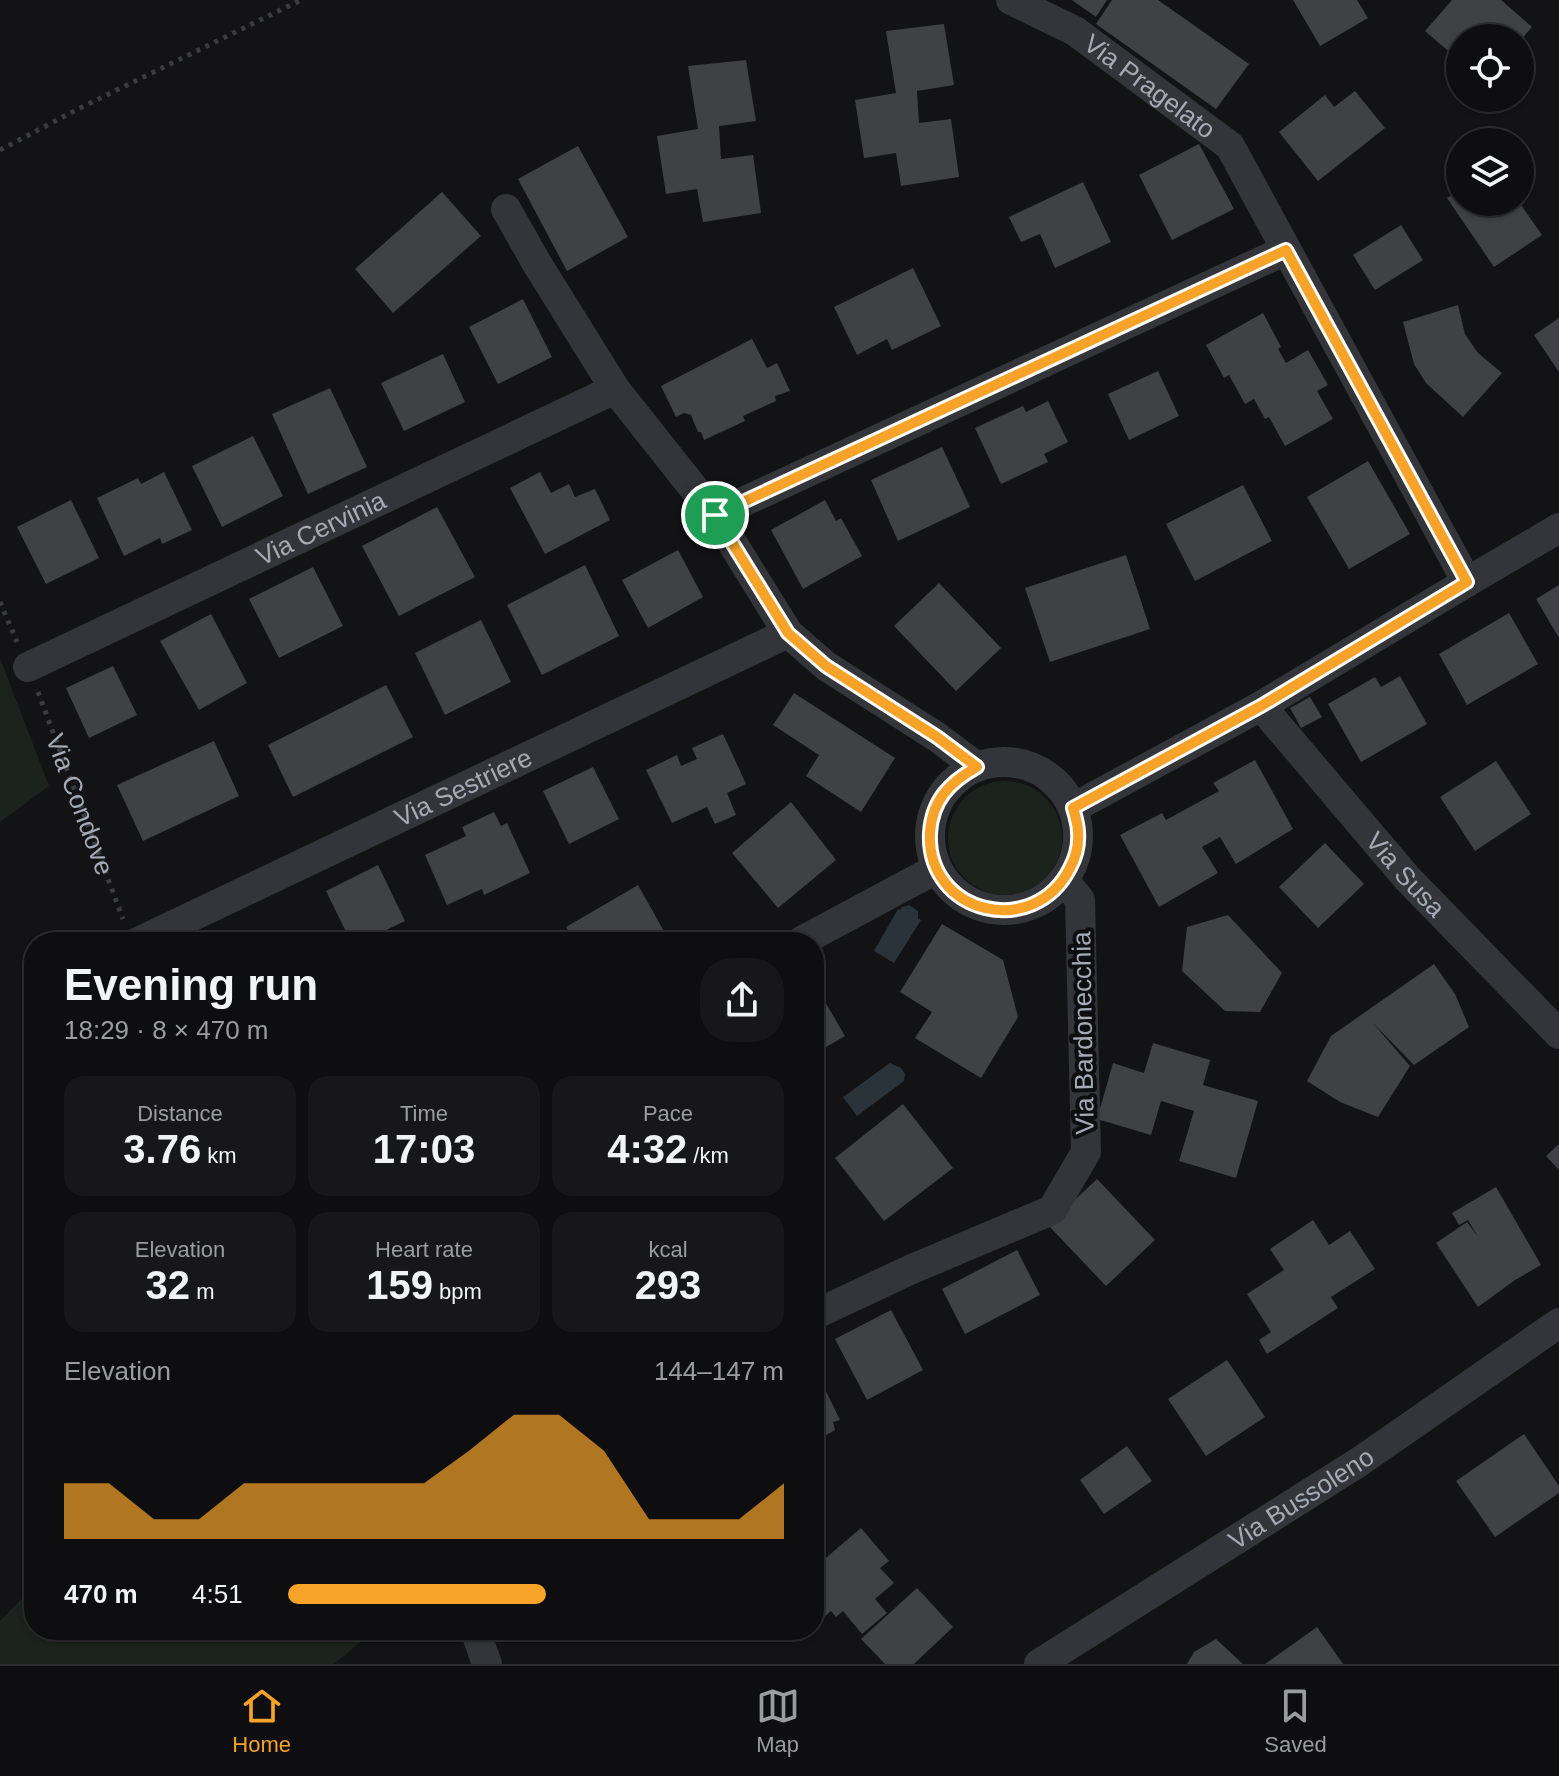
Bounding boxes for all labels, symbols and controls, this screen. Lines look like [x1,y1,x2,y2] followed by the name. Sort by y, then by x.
[1446,24,1534,216] map controls
[1446,24,1534,112] button: locate
[1078,28,1221,145] street label: Via Pragelato
[1446,128,1534,216] button: layers
[681,481,749,549] pin
[251,485,391,572] street label: Via Cervinia
[693,493,737,537] icon: arrive
[40,730,120,879] street label: Via Condove
[390,742,537,833] street label: Via Sestriere
[1360,826,1452,923] street label: Via Susa
[1066,931,1100,1135] street label: Via Bardonecchia
[700,958,784,1042] button: share
[64,960,318,1009] text: Evening run
[64,1015,269,1045] text: 18:29 · 8 × 470 m
[137,1101,223,1126] text: Distance
[400,1101,448,1126] text: Time
[643,1101,693,1126] text: Pace
[123,1127,201,1171] text: 3.76
[373,1127,475,1171] text: 17:03
[607,1127,687,1171] text: 4:32
[201,1143,237,1168] text: km
[687,1143,729,1168] text: /km
[135,1237,225,1262] text: Elevation
[375,1237,473,1262] text: Heart rate
[648,1237,688,1262] text: kcal
[146,1263,190,1307] text: 32
[366,1263,433,1307] text: 159
[635,1263,701,1307] text: 293
[190,1279,214,1304] text: m
[433,1279,482,1304] text: bpm
[64,1356,171,1386] text: Elevation
[654,1356,784,1386] text: 144–147 m
[1223,1441,1379,1555] street label: Via Bussoleno
[64,1579,138,1609] text: 470 m
[192,1579,243,1609] text: 4:51
[232,1684,291,1758] tab: Home
[756,1684,800,1758] tab: Map
[1264,1684,1327,1758] tab: Saved

